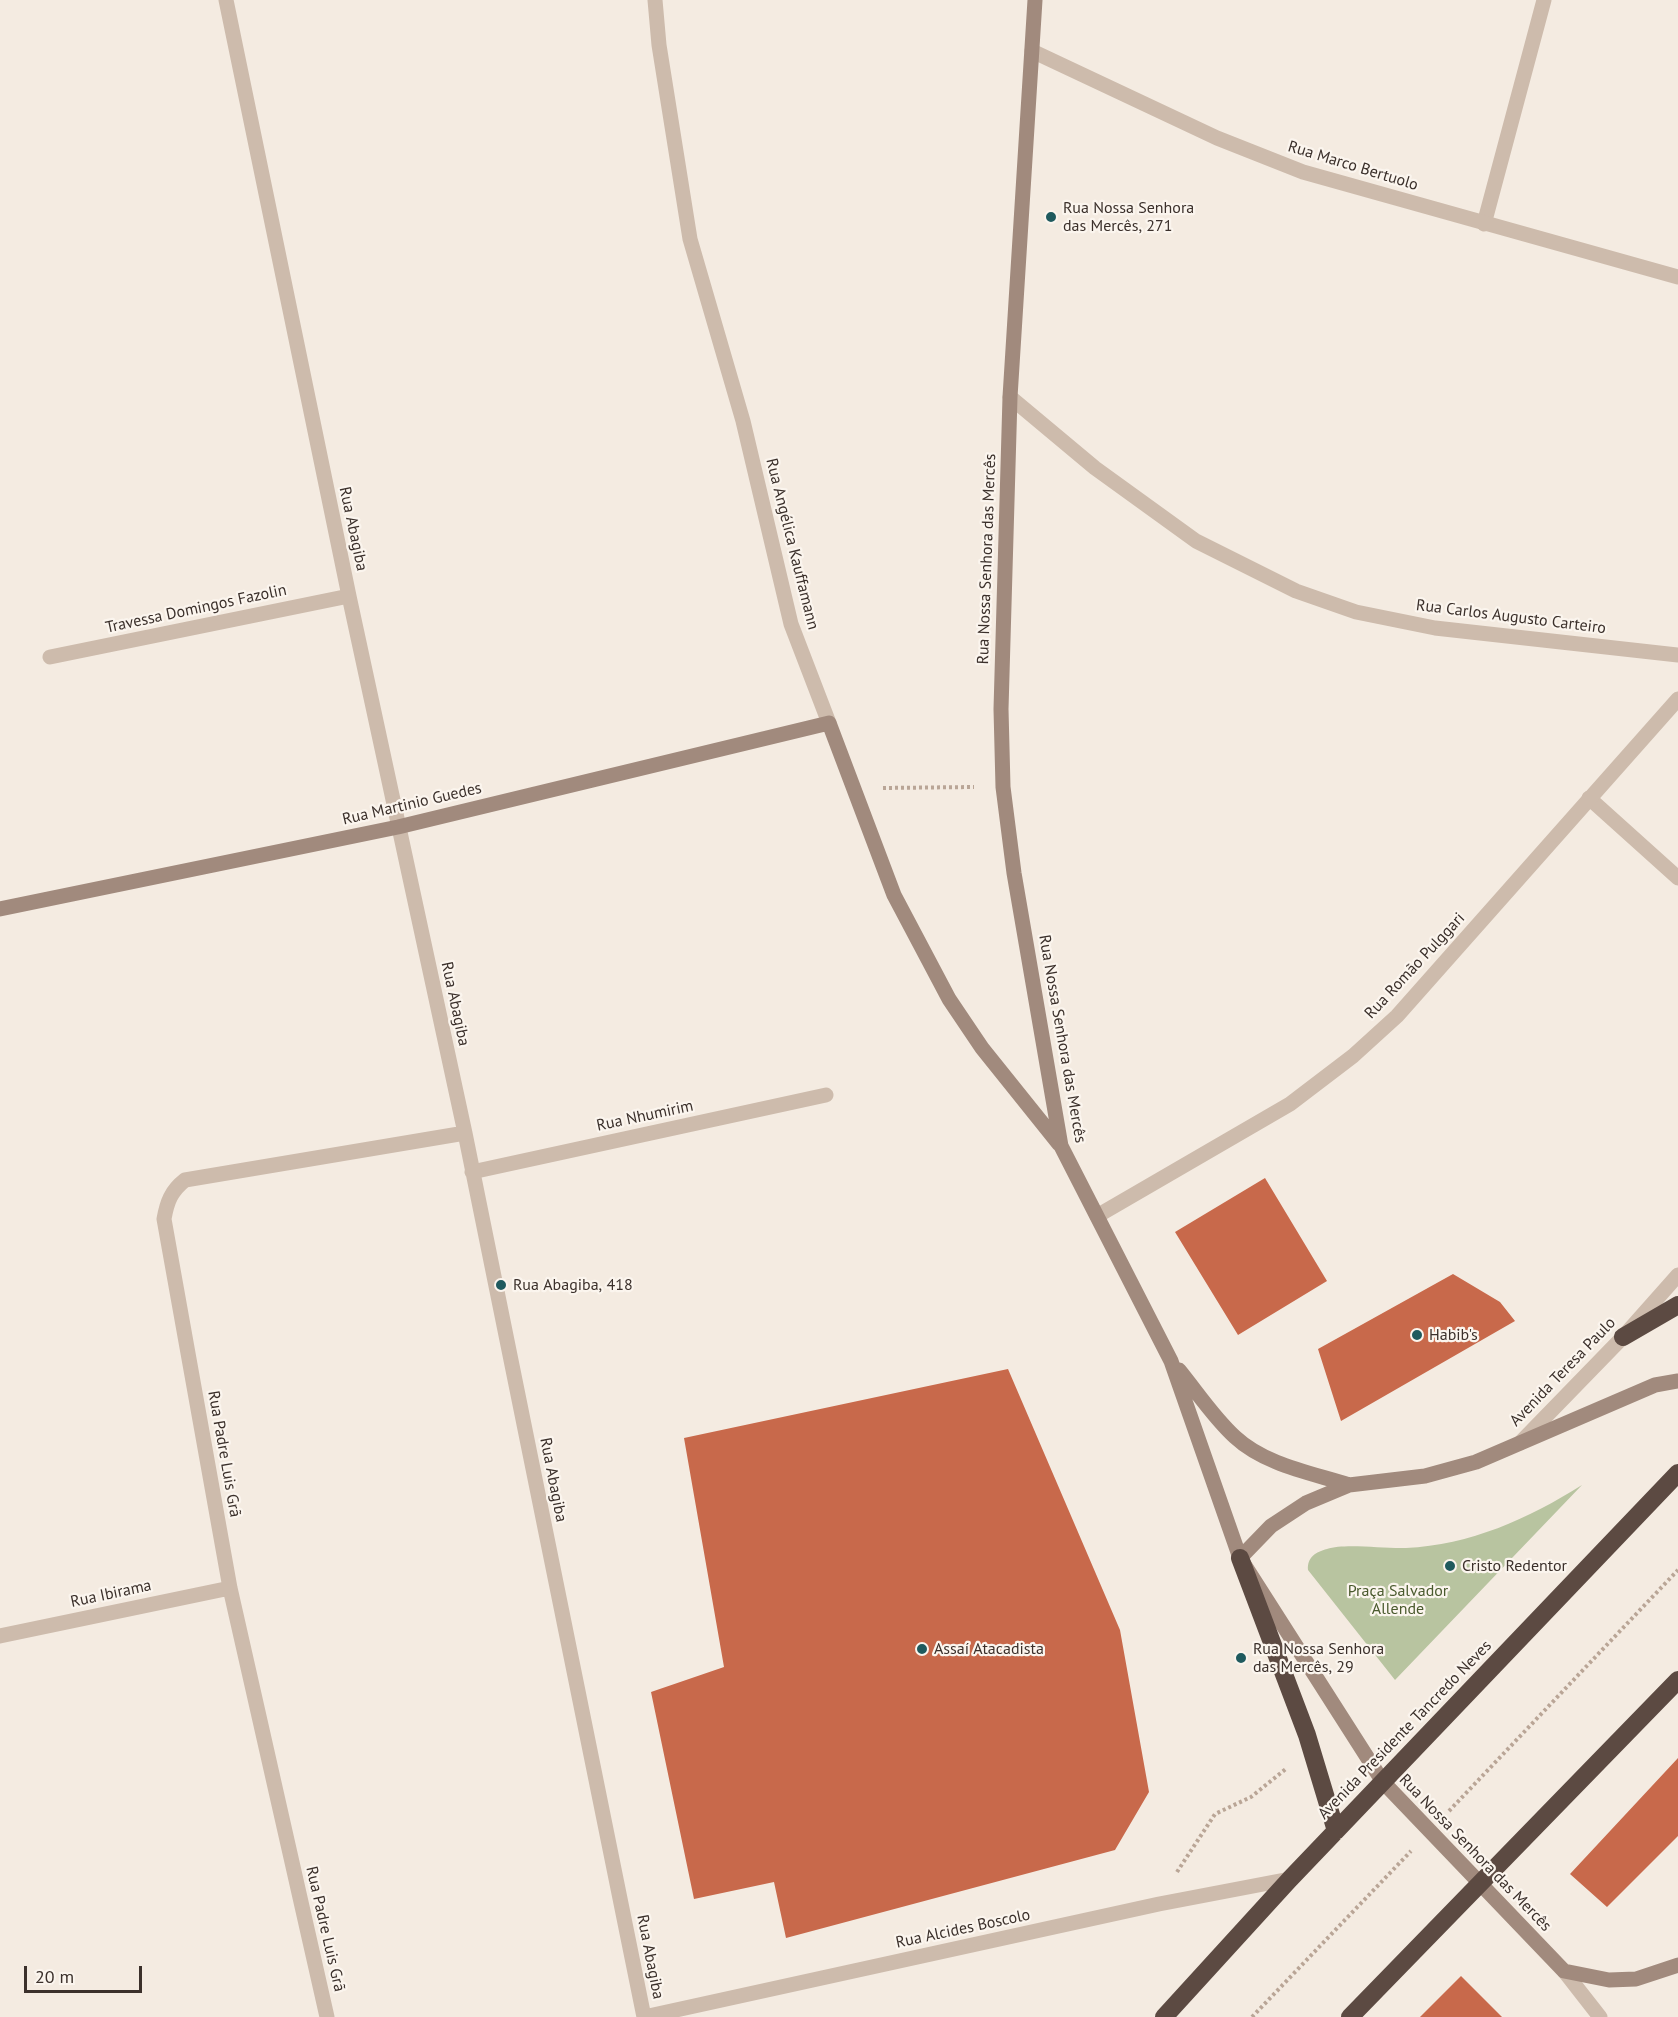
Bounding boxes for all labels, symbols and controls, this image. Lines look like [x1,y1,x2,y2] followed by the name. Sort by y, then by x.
[1286,137,1420,195] street label: Rua Marco Bertuolo
[1063,198,1194,236] place label: Rua Nossa Senhora das Mercês, 271
[1044,210,1058,224] marker: Rua Nossa Senhora das Mercês, 271
[974,453,1000,665] street label: Rua Nossa Senhora das Mercês
[761,456,823,632] street label: Rua Angélica Kauffamann
[335,485,371,573] street label: Rua Abagiba
[104,580,288,638] street label: Travessa Domingos Fazolin
[1415,596,1607,638] street label: Rua Carlos Augusto Carteiro
[341,779,483,829] street label: Rua Martinio Guedes
[1361,909,1469,1023] street label: Rua Romão Pulggari
[1034,933,1090,1145] street label: Rua Nossa Senhora das Mercês
[437,960,473,1048] street label: Rua Abagiba
[595,1096,695,1136] street label: Rua Nhumirim
[513,1275,633,1295] place label: Rua Abagiba, 418
[494,1278,508,1292] marker: Rua Abagiba, 418
[1506,1314,1620,1430] street label: Avenida Teresa Paulo
[1429,1325,1478,1345] place label: Habib's
[1410,1328,1424,1342] marker: Habib's
[203,1389,245,1519] street label: Rua Padre Luis Grã
[535,1436,571,1524] street label: Rua Abagiba
[1462,1556,1567,1576] place label: Cristo Redentor
[1443,1559,1457,1573] marker: Cristo Redentor
[69,1576,153,1612] street label: Rua Ibirama
[1348,1581,1448,1619] park label: Praça Salvador Allende
[1314,1636,1496,1824] street label: Avenida Presidente Tancredo Neves
[934,1639,1044,1659] place label: Assaí Atacadista
[1253,1639,1384,1677] place label: Rua Nossa Senhora das Mercês, 29
[915,1642,929,1656] marker: Assaí Atacadista
[1234,1651,1248,1665] marker: Rua Nossa Senhora das Mercês, 29
[1395,1770,1555,1936] street label: Rua Nossa Senhora das Mercês
[301,1864,349,1994] street label: Rua Padre Luis Grã
[894,1905,1032,1953] street label: Rua Alcides Boscolo
[632,1913,668,2001] street label: Rua Abagiba
[27,1954,146,1992] scale bar
[35,1965,74,1988] text: 20 m

